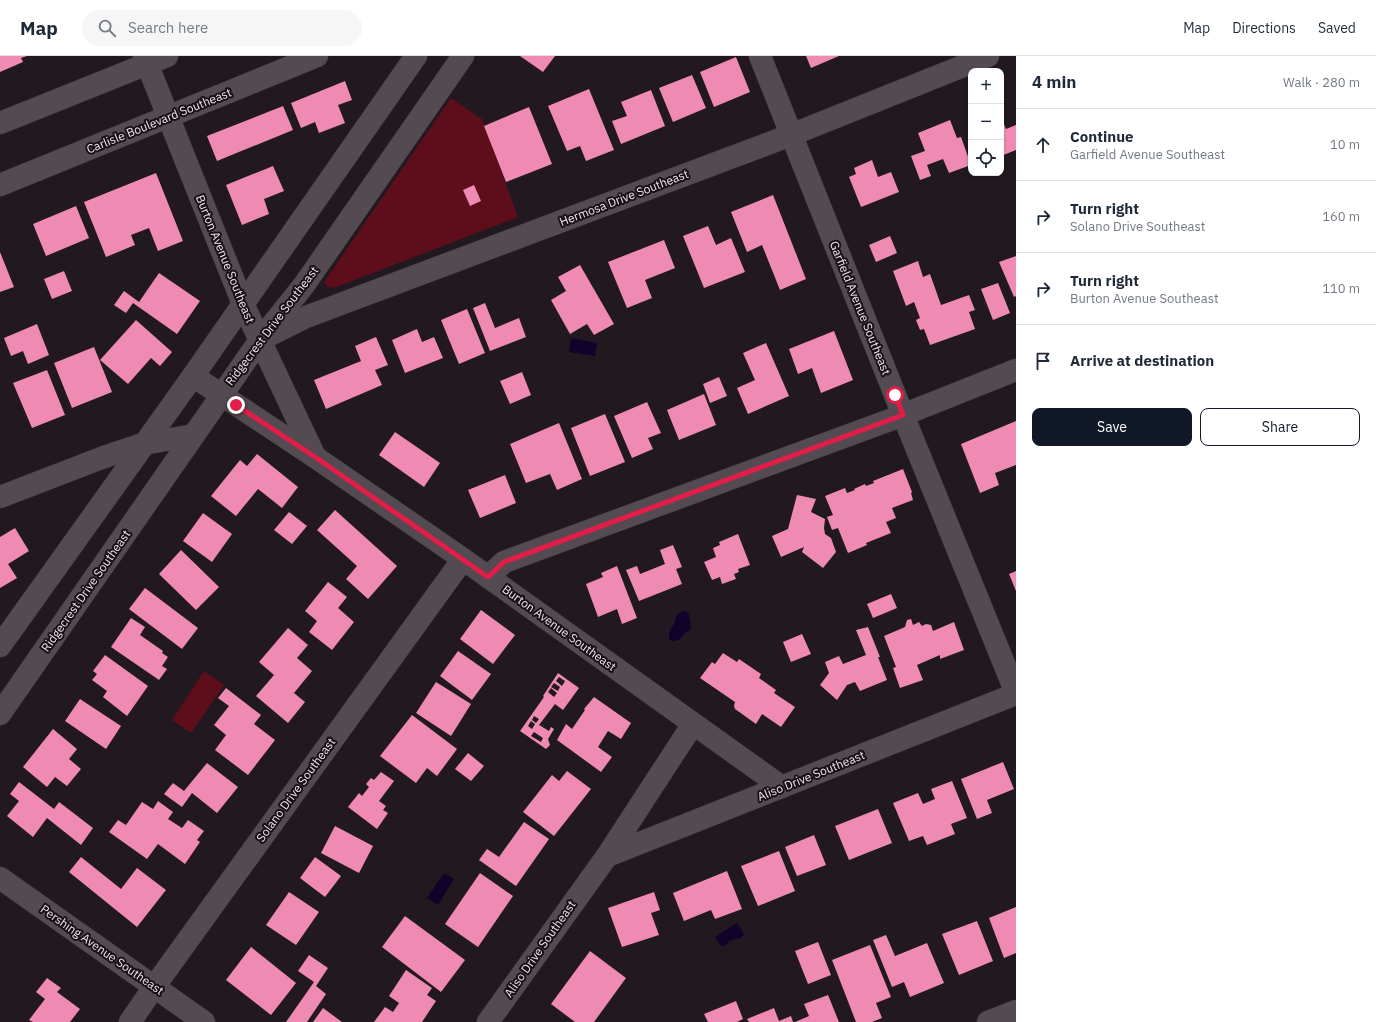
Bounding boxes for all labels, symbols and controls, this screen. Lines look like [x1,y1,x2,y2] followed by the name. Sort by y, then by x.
[82,10,362,46] search box
[20,16,58,40] text: Map
[96,17,118,39] icon: search
[128,18,208,37] text: Search here
[1183,19,1210,37] text: Map
[1232,19,1296,37] text: Directions
[1318,19,1356,37] text: Saved
[968,68,1004,176] map controls
[968,68,1004,104] button: +
[1032,71,1076,93] text: 4 min
[1283,74,1360,91] text: Walk · 280 m
[84,85,233,157] street label: Carlisle Boulevard Southeast
[968,104,1004,140] button: −
[1070,127,1134,146] text: Continue
[1032,134,1054,156] icon: ahead
[1330,136,1360,153] text: 10 m
[968,140,1004,176] button: locate
[1070,146,1225,163] text: Garfield Avenue Southeast
[557,166,690,229] street label: Hermosa Drive Southeast
[193,192,258,325] street label: Burton Avenue Southeast
[1070,199,1139,218] text: Turn right
[1032,206,1054,228] icon: right
[1322,208,1360,225] text: 160 m
[1070,218,1205,235] text: Solano Drive Southeast
[827,239,894,377] street label: Garfield Avenue Southeast
[222,263,321,388] street label: Ridgecrest Drive Southeast
[1070,271,1139,290] text: Turn right
[1032,278,1054,300] icon: right
[1322,280,1360,297] text: 110 m
[1070,290,1218,307] text: Burton Avenue Southeast
[1032,350,1054,372] icon: arrive
[1070,351,1214,370] text: Arrive at destination
[886,386,904,404] route start
[227,396,245,414] route end
[1032,408,1192,446] button: Save
[1200,408,1360,446] button: Share
[38,527,133,655] street label: Ridgecrest Drive Southeast
[499,581,619,674] street label: Burton Avenue Southeast
[253,735,338,845] street label: Solano Drive Southeast
[755,747,867,804] street label: Aliso Drive Southeast
[501,897,579,1000] street label: Aliso Drive Southeast
[38,901,167,998] street label: Pershing Avenue Southeast

